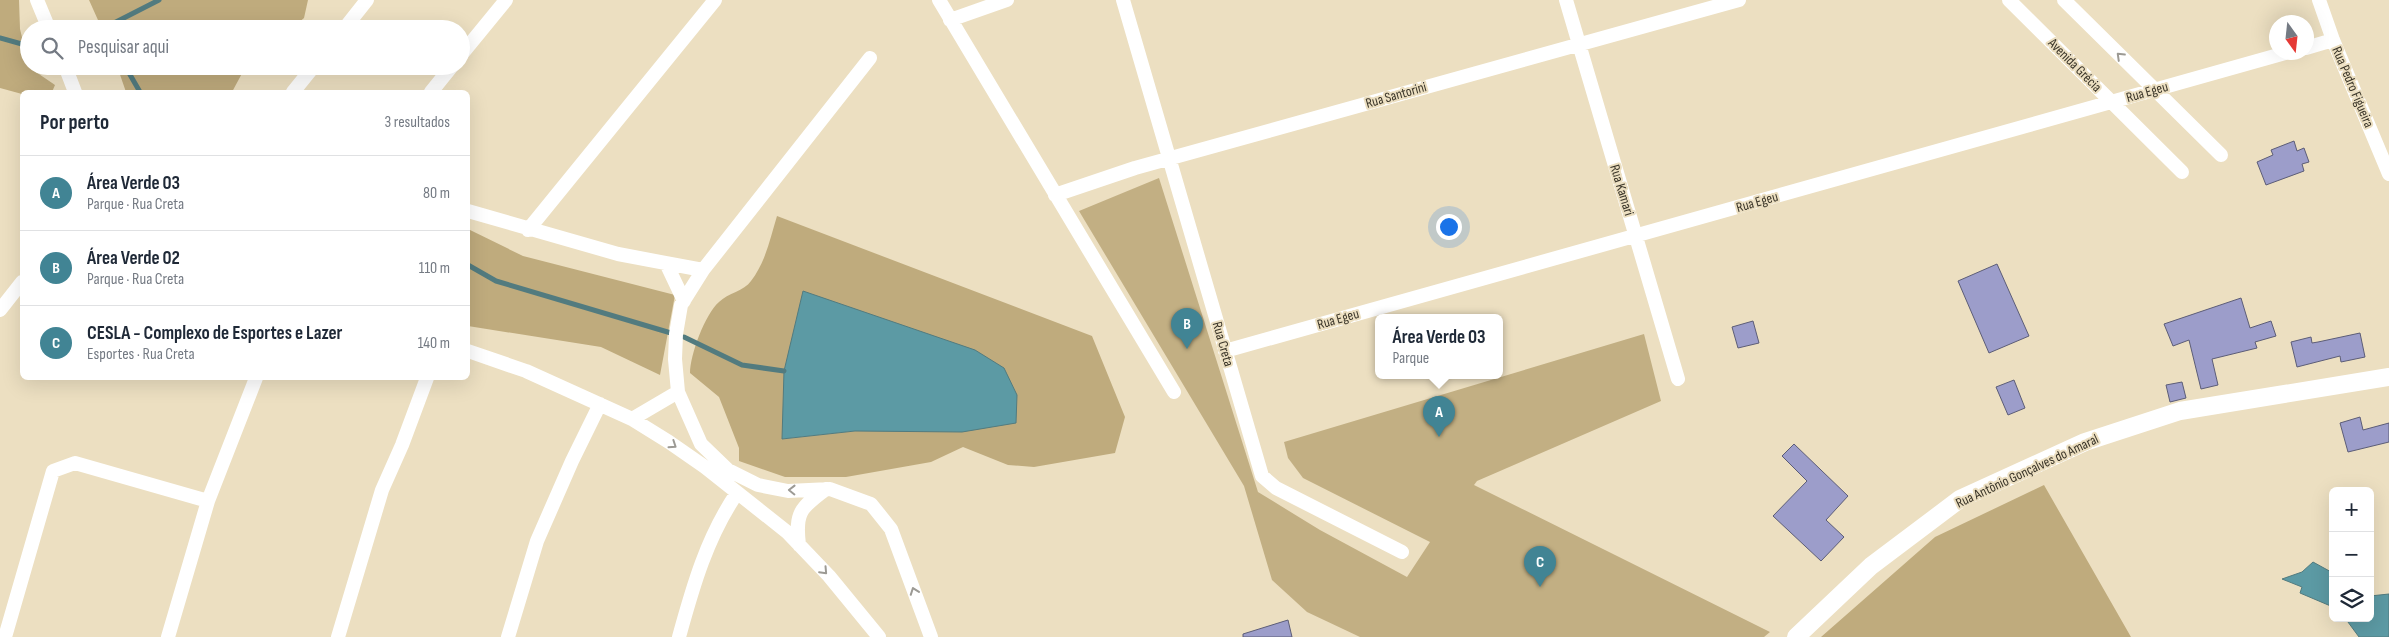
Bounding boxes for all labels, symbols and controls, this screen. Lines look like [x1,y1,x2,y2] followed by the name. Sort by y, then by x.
[2269,15,2314,60] north arrow
[20,20,470,75] search box
[38,34,66,62] icon: search
[2044,34,2105,95] street label: Avenida Grécia
[78,36,169,59] text: Pesquisar aqui
[2328,44,2378,130] street label: Rua Pedro Figueira
[2116,53,2125,62] one-way arrow
[1364,78,1428,112] street label: Rua Santorini
[2124,78,2170,106] street label: Rua Egeu
[40,110,109,135] text: Por perto
[385,113,450,132] text: 3 resultados
[1606,162,1638,218] street label: Rua Kamari
[87,172,180,195] text: Área Verde 03
[52,184,60,203] text: A
[423,184,450,203] text: 80 m
[1734,188,1780,216] street label: Rua Egeu
[87,195,184,214] text: Parque · Rua Creta
[1436,214,1462,240] your location
[87,247,180,270] text: Área Verde 02
[52,259,60,278] text: B
[419,259,450,278] text: 110 m
[87,270,184,289] text: Parque · Rua Creta
[1315,305,1361,333] street label: Rua Egeu
[1171,308,1203,349] pin: B
[1375,314,1503,379] popup
[1209,320,1237,368] street label: Rua Creta
[87,322,342,345] text: CESLA - Complexo de Esportes e Lazer
[1392,326,1486,349] text: Área Verde 03
[52,334,60,353] text: C
[418,334,450,353] text: 140 m
[87,345,195,364] text: Esportes · Rua Creta
[1392,349,1429,368] text: Parque
[1423,396,1455,437] pin: A
[1953,430,2101,512] street label: Rua Antônio Gonçalves do Amaral
[668,439,677,448] one-way arrow
[788,485,796,495] one-way arrow
[2329,487,2374,622] map controls
[2329,487,2374,532] button: +
[2329,532,2374,577] button: −
[1524,546,1556,587] pin: C
[818,566,827,575] one-way arrow
[2329,577,2374,622] button: layers
[910,587,920,596] one-way arrow

